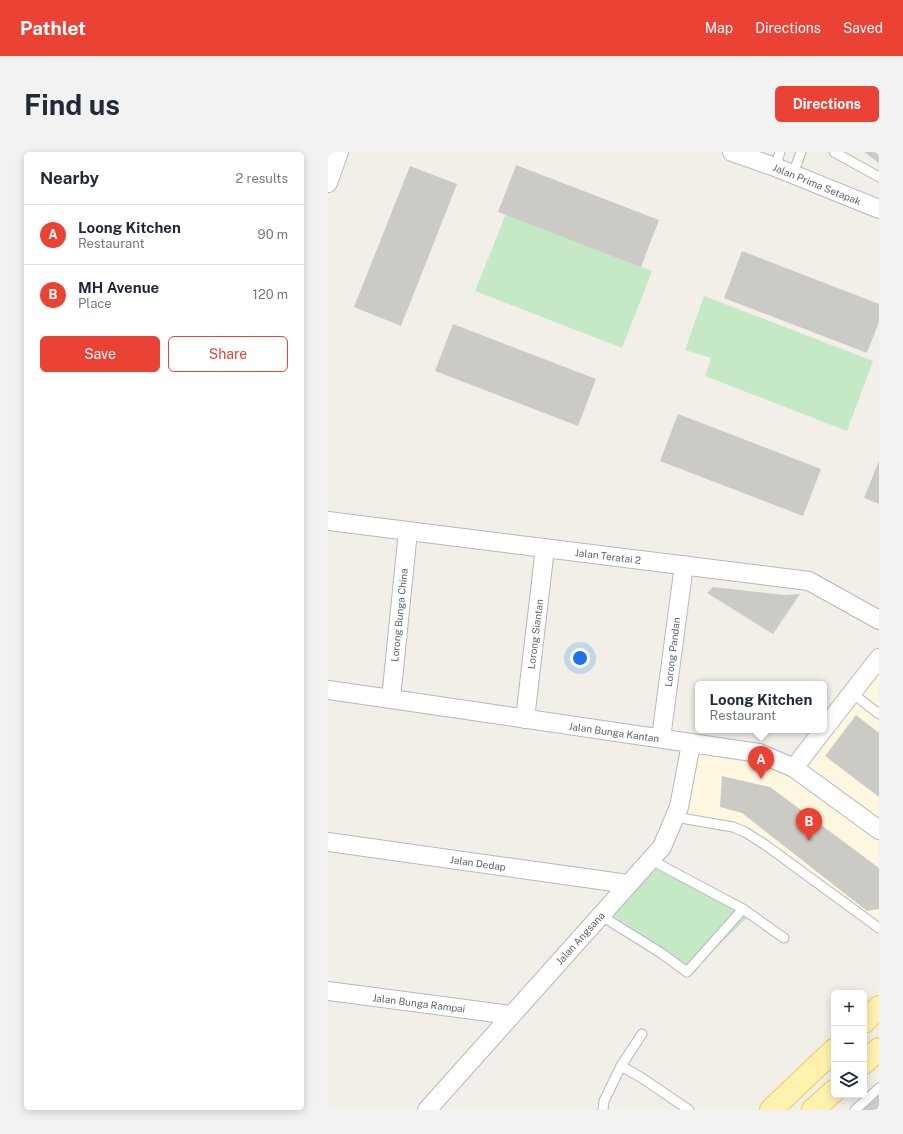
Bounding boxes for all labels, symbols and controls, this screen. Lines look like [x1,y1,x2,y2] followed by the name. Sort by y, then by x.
[20,17,86,39] text: Pathlet
[705,20,733,36] text: Map
[755,20,821,36] text: Directions
[843,20,883,36] text: Saved
[775,86,879,122] button: Directions
[24,88,120,121] text: Find us
[771,161,863,207] street label: Jalan Prima Setapak
[40,168,99,188] text: Nearby
[236,171,288,186] text: 2 results
[78,219,181,236] text: Loong Kitchen
[48,227,58,242] text: A
[258,227,288,242] text: 90 m
[78,236,144,251] text: Restaurant
[78,279,159,296] text: MH Avenue
[49,287,57,302] text: B
[253,287,288,302] text: 120 m
[78,296,112,311] text: Place
[40,336,160,372] button: Save
[168,336,288,372] button: Share
[574,546,642,566] street label: Jalan Teratai 2
[388,568,410,662] street label: Lorong Bunga China
[525,598,545,670] street label: Lorong Siantan
[662,616,682,687] street label: Lorong Pandan
[570,648,590,668] your location
[695,681,827,733] popup
[710,691,812,708] text: Loong Kitchen
[710,708,776,723] text: Restaurant
[568,720,660,744] street label: Jalan Bunga Kantan
[748,746,774,779] pin: A
[796,808,822,841] pin: B
[449,853,507,873] street label: Jalan Dedap
[553,909,607,967] street label: Jalan Angsana
[831,990,867,1098] map controls
[831,990,867,1026] button: +
[372,991,466,1015] street label: Jalan Bunga Rampai
[831,1026,867,1062] button: −
[831,1062,867,1098] button: layers

